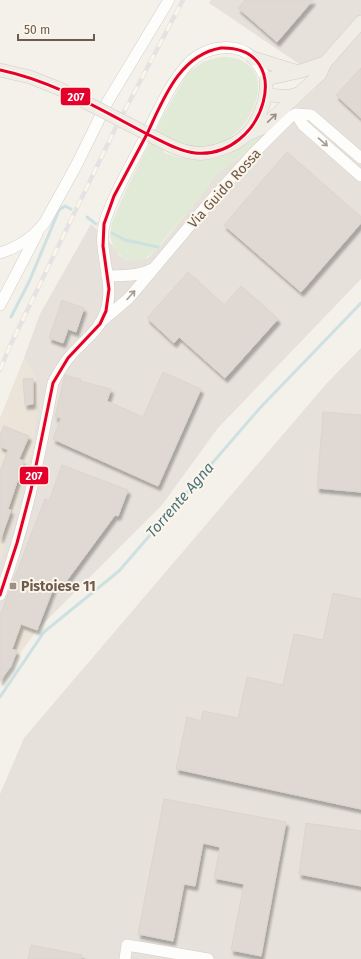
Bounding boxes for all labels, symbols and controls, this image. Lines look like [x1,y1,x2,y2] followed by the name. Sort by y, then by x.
[18,16,94,42] scale bar
[24,23,50,37] text: 50 m
[60,87,91,106] line badge: 207
[67,91,85,104] text: 207
[267,113,277,123] one-way arrow
[317,138,328,147] one-way arrow
[184,145,265,232] street label: Via Guido Rossa
[127,290,136,301] one-way arrow
[142,459,218,541] water label: Torrente Agna
[19,466,49,485] line badge: 207
[25,470,43,483] text: 207
[21,578,96,595] place label: Pistoiese 11
[8,581,18,591] marker: Pistoiese 11

